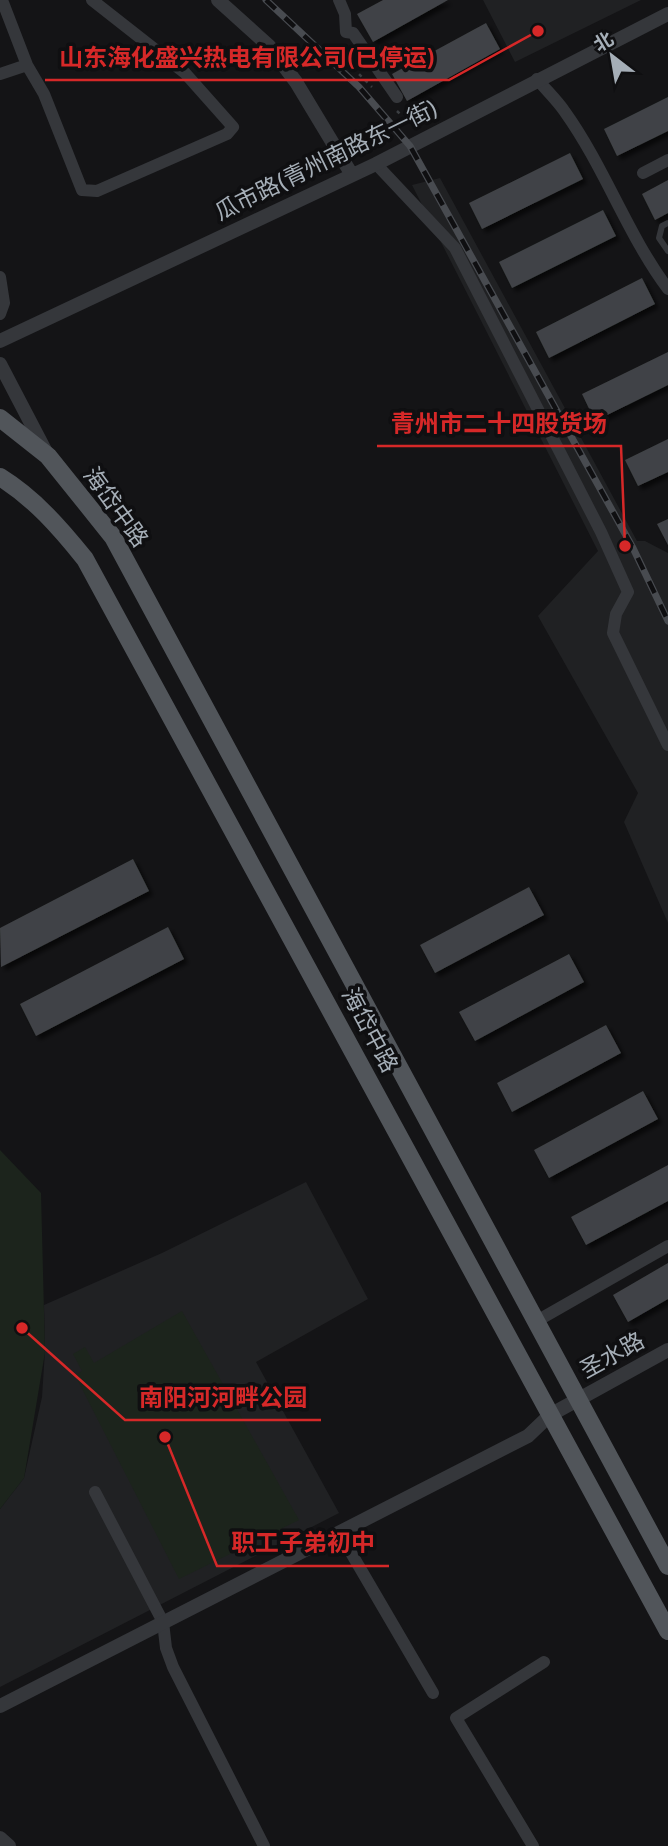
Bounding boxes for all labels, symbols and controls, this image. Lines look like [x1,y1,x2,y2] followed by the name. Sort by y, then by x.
[577,21,647,91] north arrow
[589,27,618,57] text: 北
[45,35,449,80] callout: 山东海化盛兴热电有限公司(已停运)
[59,43,435,72] text: 山东海化盛兴热电有限公司(已停运)
[210,94,442,226] street label: 瓜市路(青州南路东一街)
[377,401,621,446] callout: 青州市二十四股货场
[391,409,607,438] text: 青州市二十四股货场
[78,462,154,552] street label: 海岱中路
[336,983,404,1077] street label: 海岱中路
[575,1326,649,1384] street label: 圣水路
[125,1375,321,1420] callout: 南阳河河畔公园
[139,1383,307,1412] text: 南阳河河畔公园
[217,1521,389,1566] callout: 职工子弟初中
[231,1528,375,1557] text: 职工子弟初中

